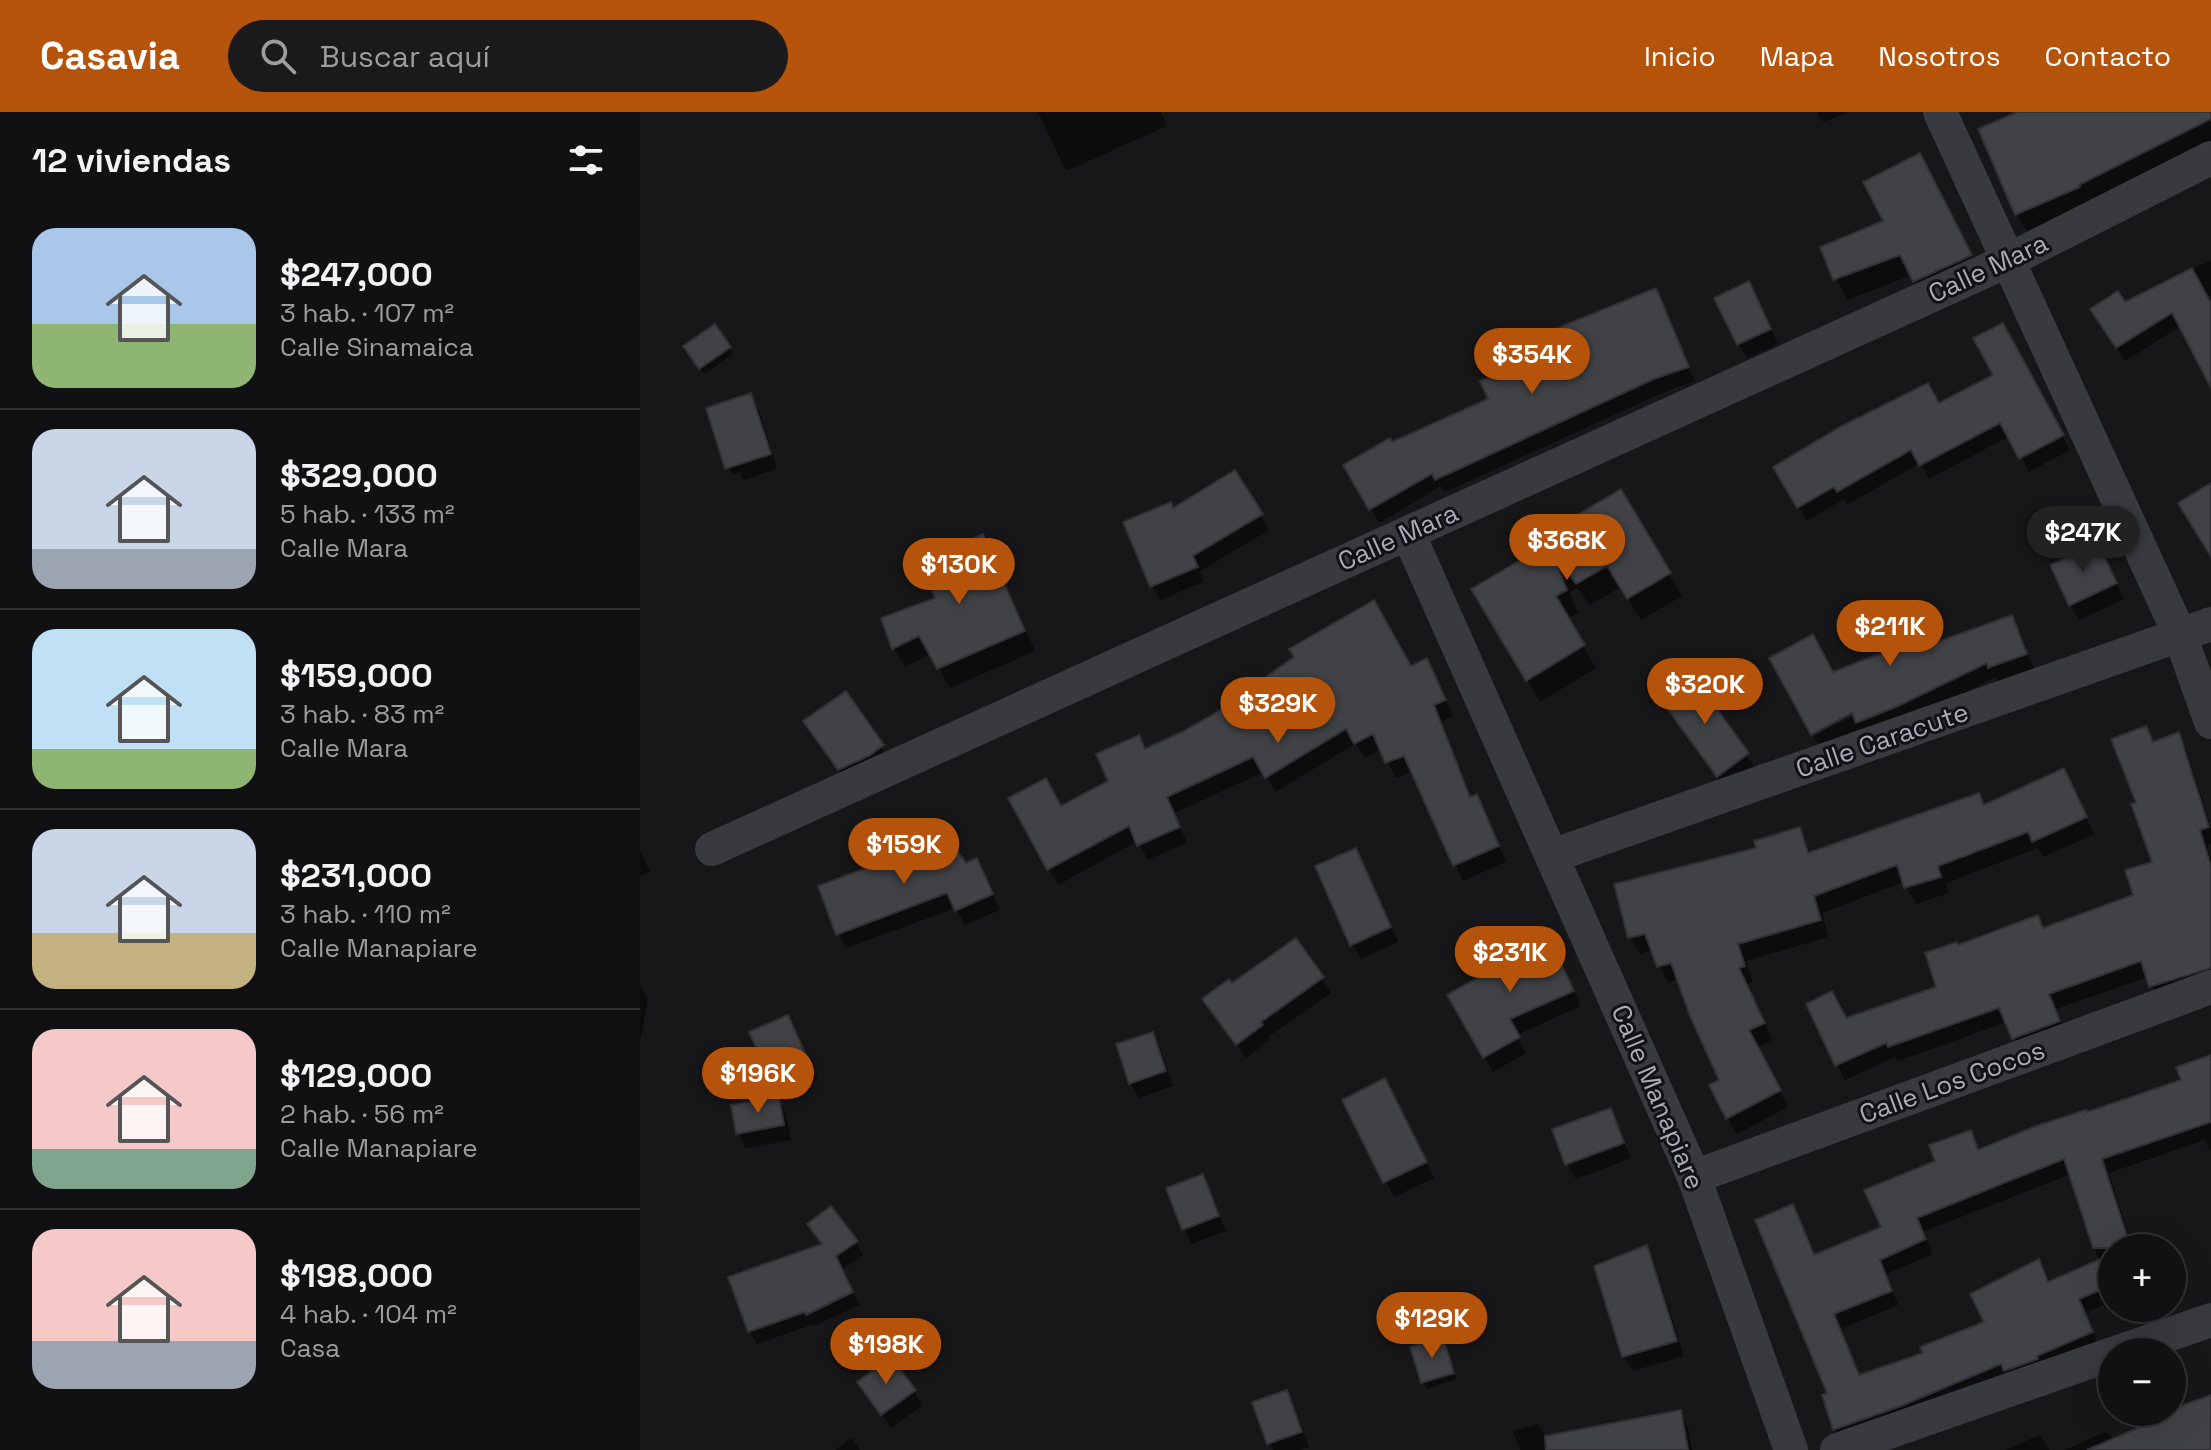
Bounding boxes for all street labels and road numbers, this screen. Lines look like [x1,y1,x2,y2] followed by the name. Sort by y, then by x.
[1923,225,2053,311] street label: Calle Mara
[1333,495,1464,579] street label: Calle Mara
[1791,695,1973,785] street label: Calle Caracute
[1604,999,1712,1195] street label: Calle Manapiare
[1855,1033,2049,1131] street label: Calle Los Cocos

